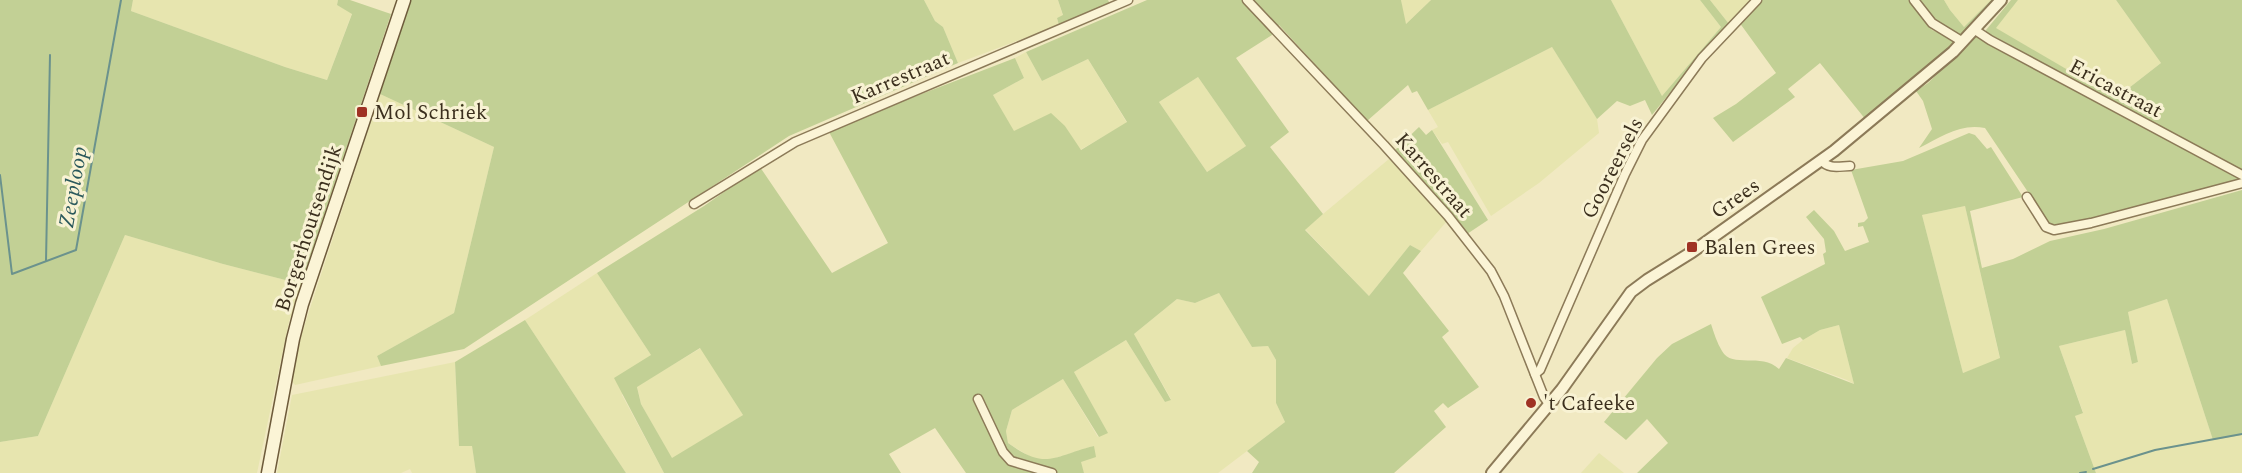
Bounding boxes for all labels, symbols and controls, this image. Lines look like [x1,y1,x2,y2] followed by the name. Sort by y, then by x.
[846,43,955,113] street label: Karrestraat
[2063,51,2168,127] street label: Ericastraat
[374,97,488,129] place label: Mol Schriek
[355,105,369,119] marker: Mol Schriek
[1574,112,1652,225] street label: Gooreersels
[1387,126,1480,226] street label: Karrestraat
[267,140,351,316] street label: Borgerhoutsendijk
[50,144,97,231] water label: Zeeploop
[1704,170,1767,227] street label: Grees
[1704,232,1816,264] place label: Balen Grees
[1685,240,1699,254] marker: Balen Grees
[1543,388,1635,420] place label: 't Cafeeke
[1524,396,1538,410] marker: 't Cafeeke

